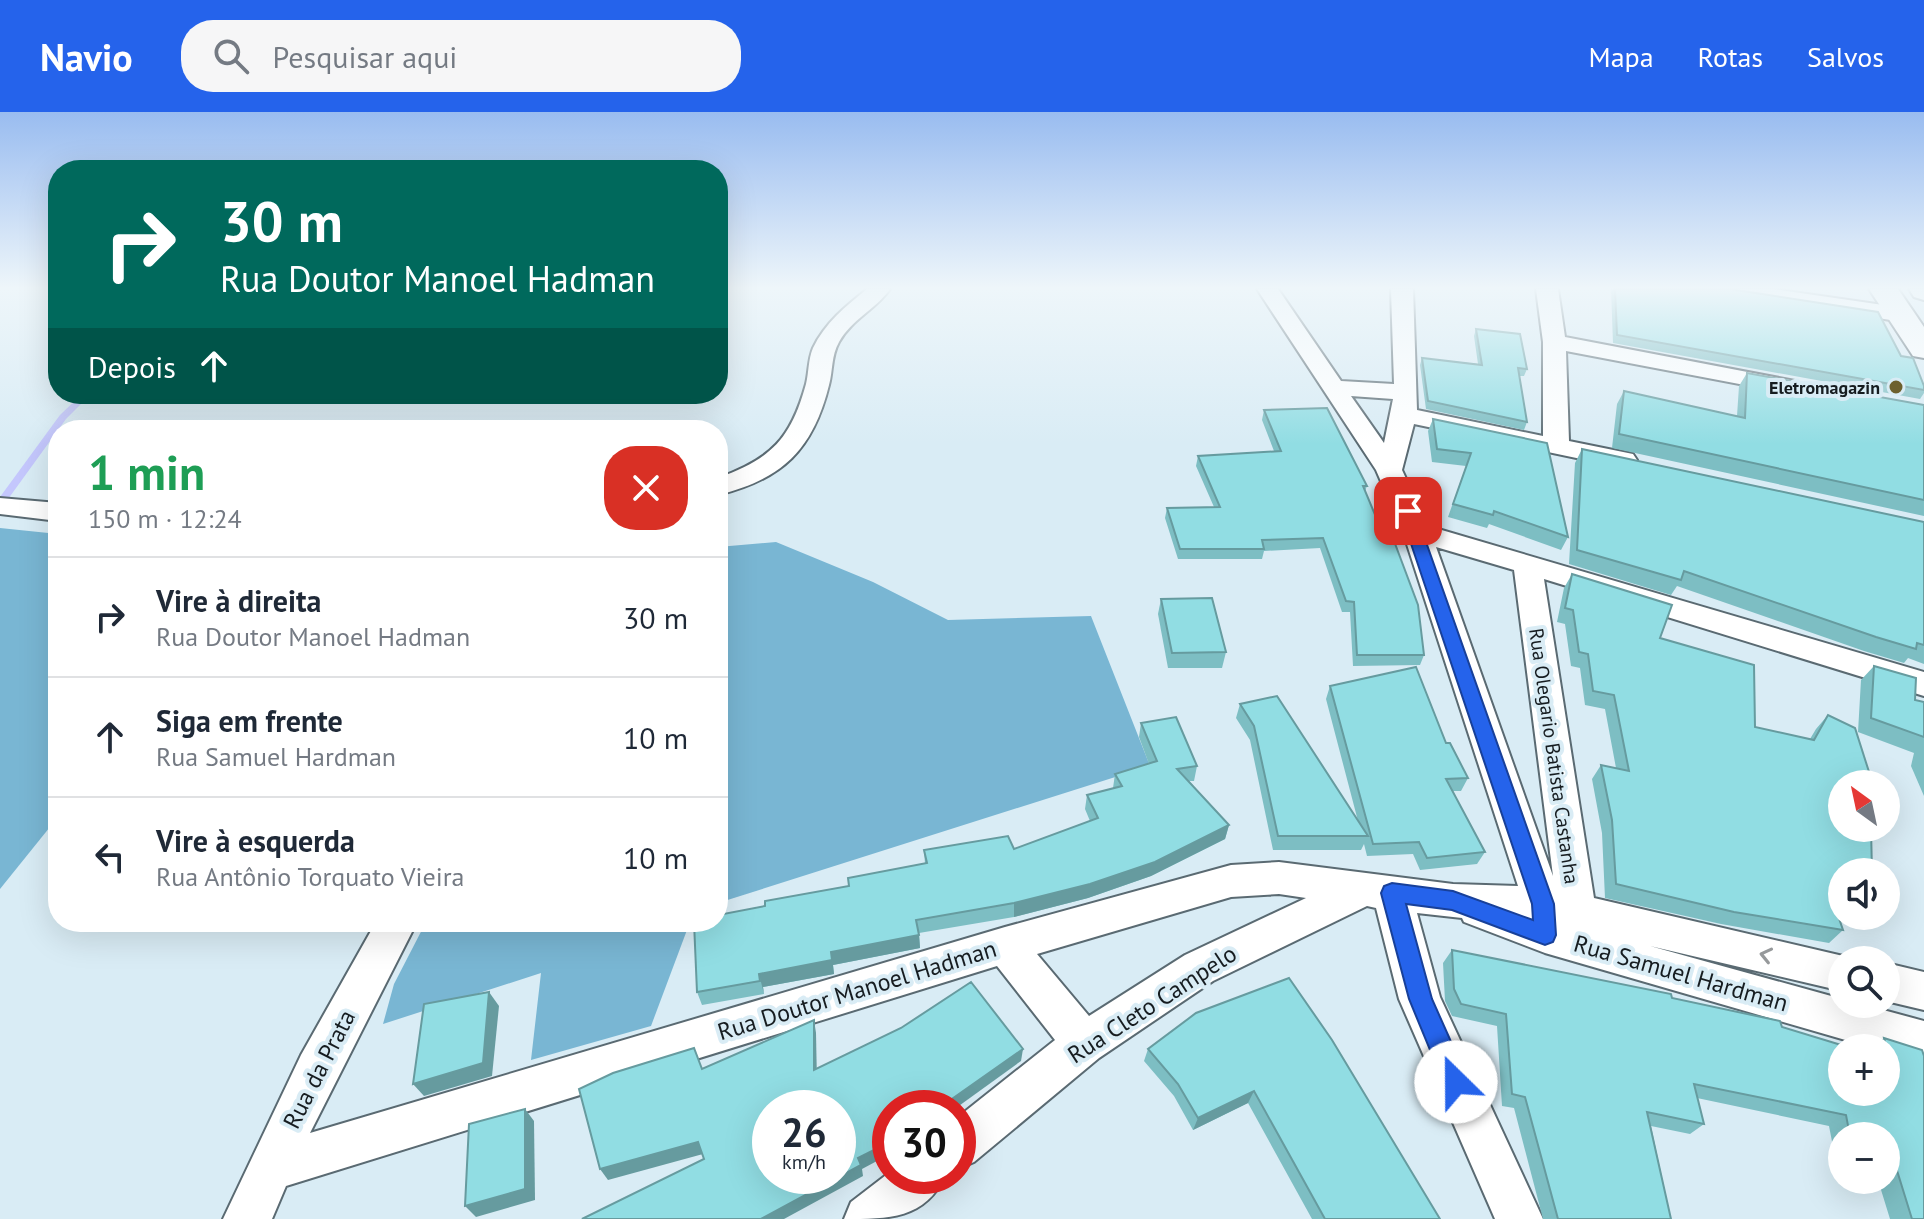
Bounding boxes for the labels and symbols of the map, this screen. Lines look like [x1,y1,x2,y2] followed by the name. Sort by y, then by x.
[1769,376,1880,399] place label: Eletromagazin
[1887,378,1905,396] marker: Eletromagazin
[1374,477,1442,545] pin
[1523,626,1585,886] street label: Rua Olegario Batista Castanha
[1828,770,1900,842] north arrow
[1570,928,1792,1018] street label: Rua Samuel Hardman
[714,933,1000,1047] street label: Rua Doutor Manoel Hadman
[1062,938,1242,1070] street label: Rua Cleto Campelo
[1760,947,1773,964] one-way arrow
[276,1004,362,1134] street label: Rua da Prata
[1414,1040,1498,1124] position arrow
[872,1090,976,1194] speed limit sign: 30

